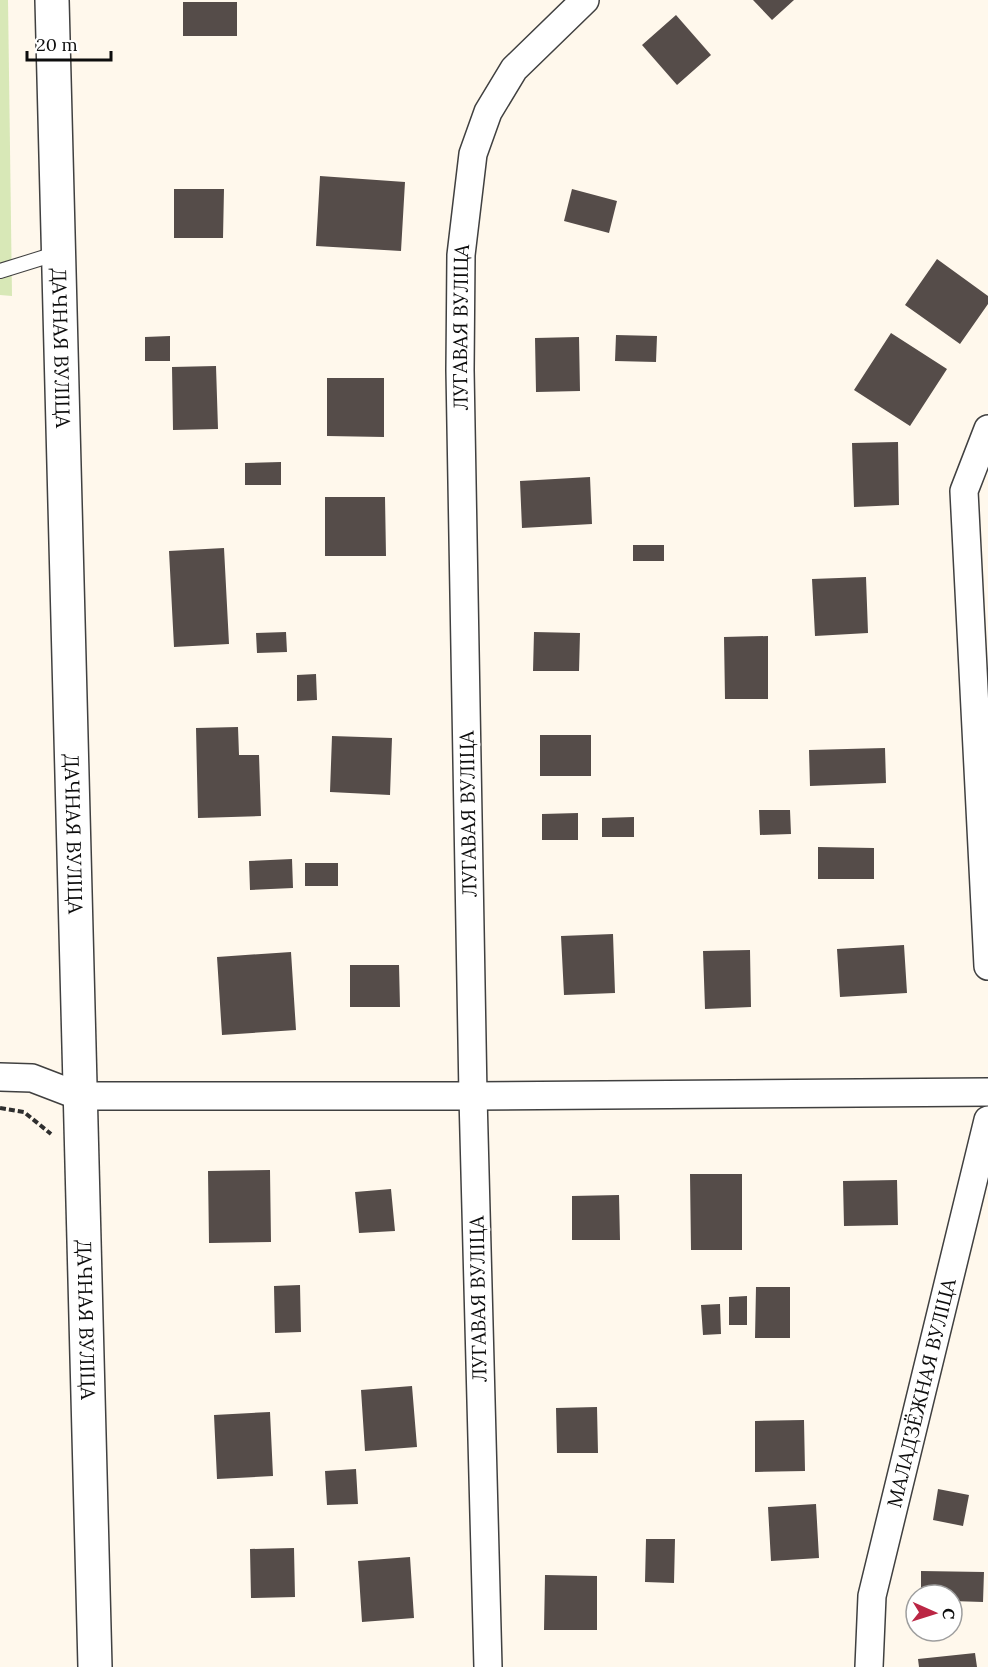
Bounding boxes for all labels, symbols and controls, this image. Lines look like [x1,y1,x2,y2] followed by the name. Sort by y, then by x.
[27,24,111,62] scale bar
[36,33,78,56] text: 20 m
[447,242,474,411] street label: ЛУГАВАЯ ВУЛІЦА
[47,267,76,429] street label: ДАЧНАЯ ВУЛІЦА
[454,730,481,897] street label: ЛУГАВАЯ ВУЛІЦА
[59,753,89,915] street label: ДАЧНАЯ ВУЛІЦА
[464,1215,491,1382] street label: ЛУГАВАЯ ВУЛІЦА
[72,1239,101,1400] street label: ДАЧНАЯ ВУЛІЦА
[881,1275,961,1510] street label: МАЛАДЗЁЖНАЯ ВУЛІЦА
[904,1583,964,1643] north arrow
[939,1608,959,1620] text: С

